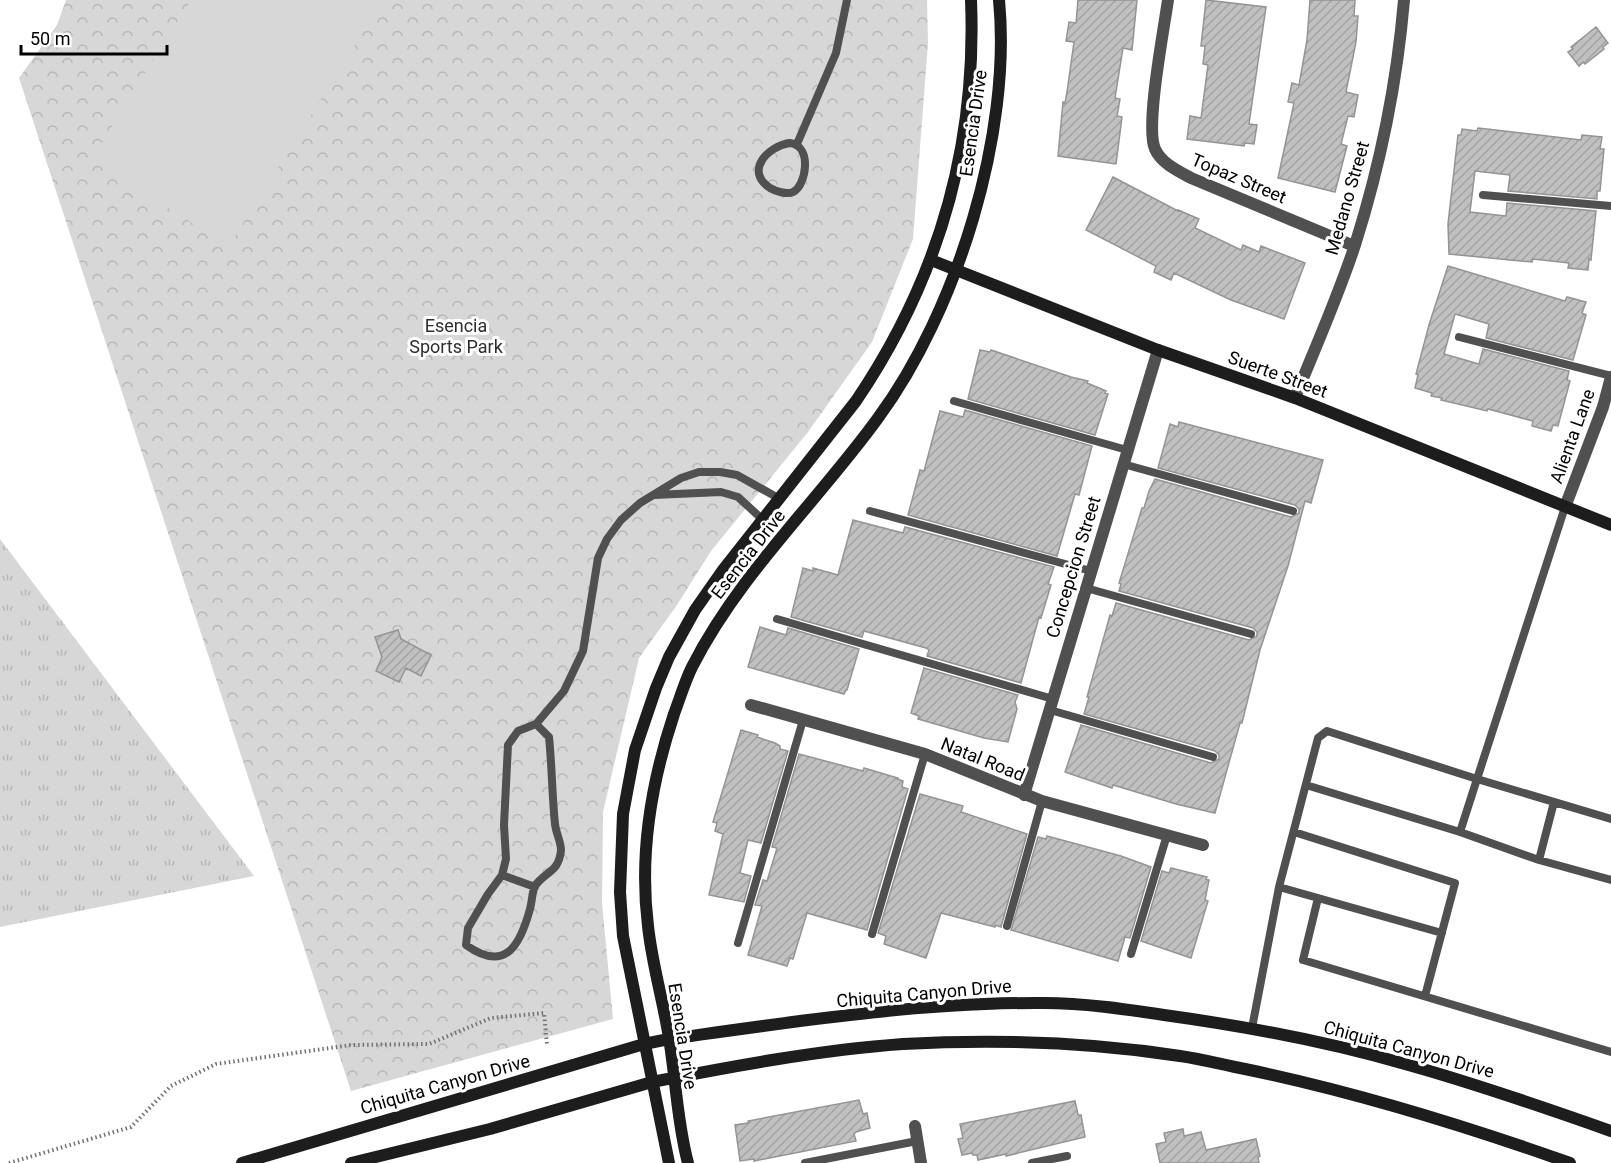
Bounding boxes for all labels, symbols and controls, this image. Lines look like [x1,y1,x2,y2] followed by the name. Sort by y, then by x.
[21,18,166,56] scale bar
[30,28,70,49] text: 50 m
[955,68,991,178] street label: Esencia Drive
[1321,139,1373,257] street label: Medano Street
[1188,149,1290,207] street label: Topaz Street
[409,315,504,357] park label: Esencia Sports Park
[1226,346,1331,402] street label: Suerte Street
[1545,386,1599,486] street label: Alienta Lane
[1041,494,1105,640] street label: Concepcion Street
[707,505,789,603] street label: Esencia Drive
[938,733,1028,785] street label: Natal Road
[836,975,1012,1011] street label: Chiquita Canyon Drive
[664,981,702,1091] street label: Esencia Drive
[1321,1016,1497,1082] street label: Chiquita Canyon Drive
[358,1050,532,1118] street label: Chiquita Canyon Drive

